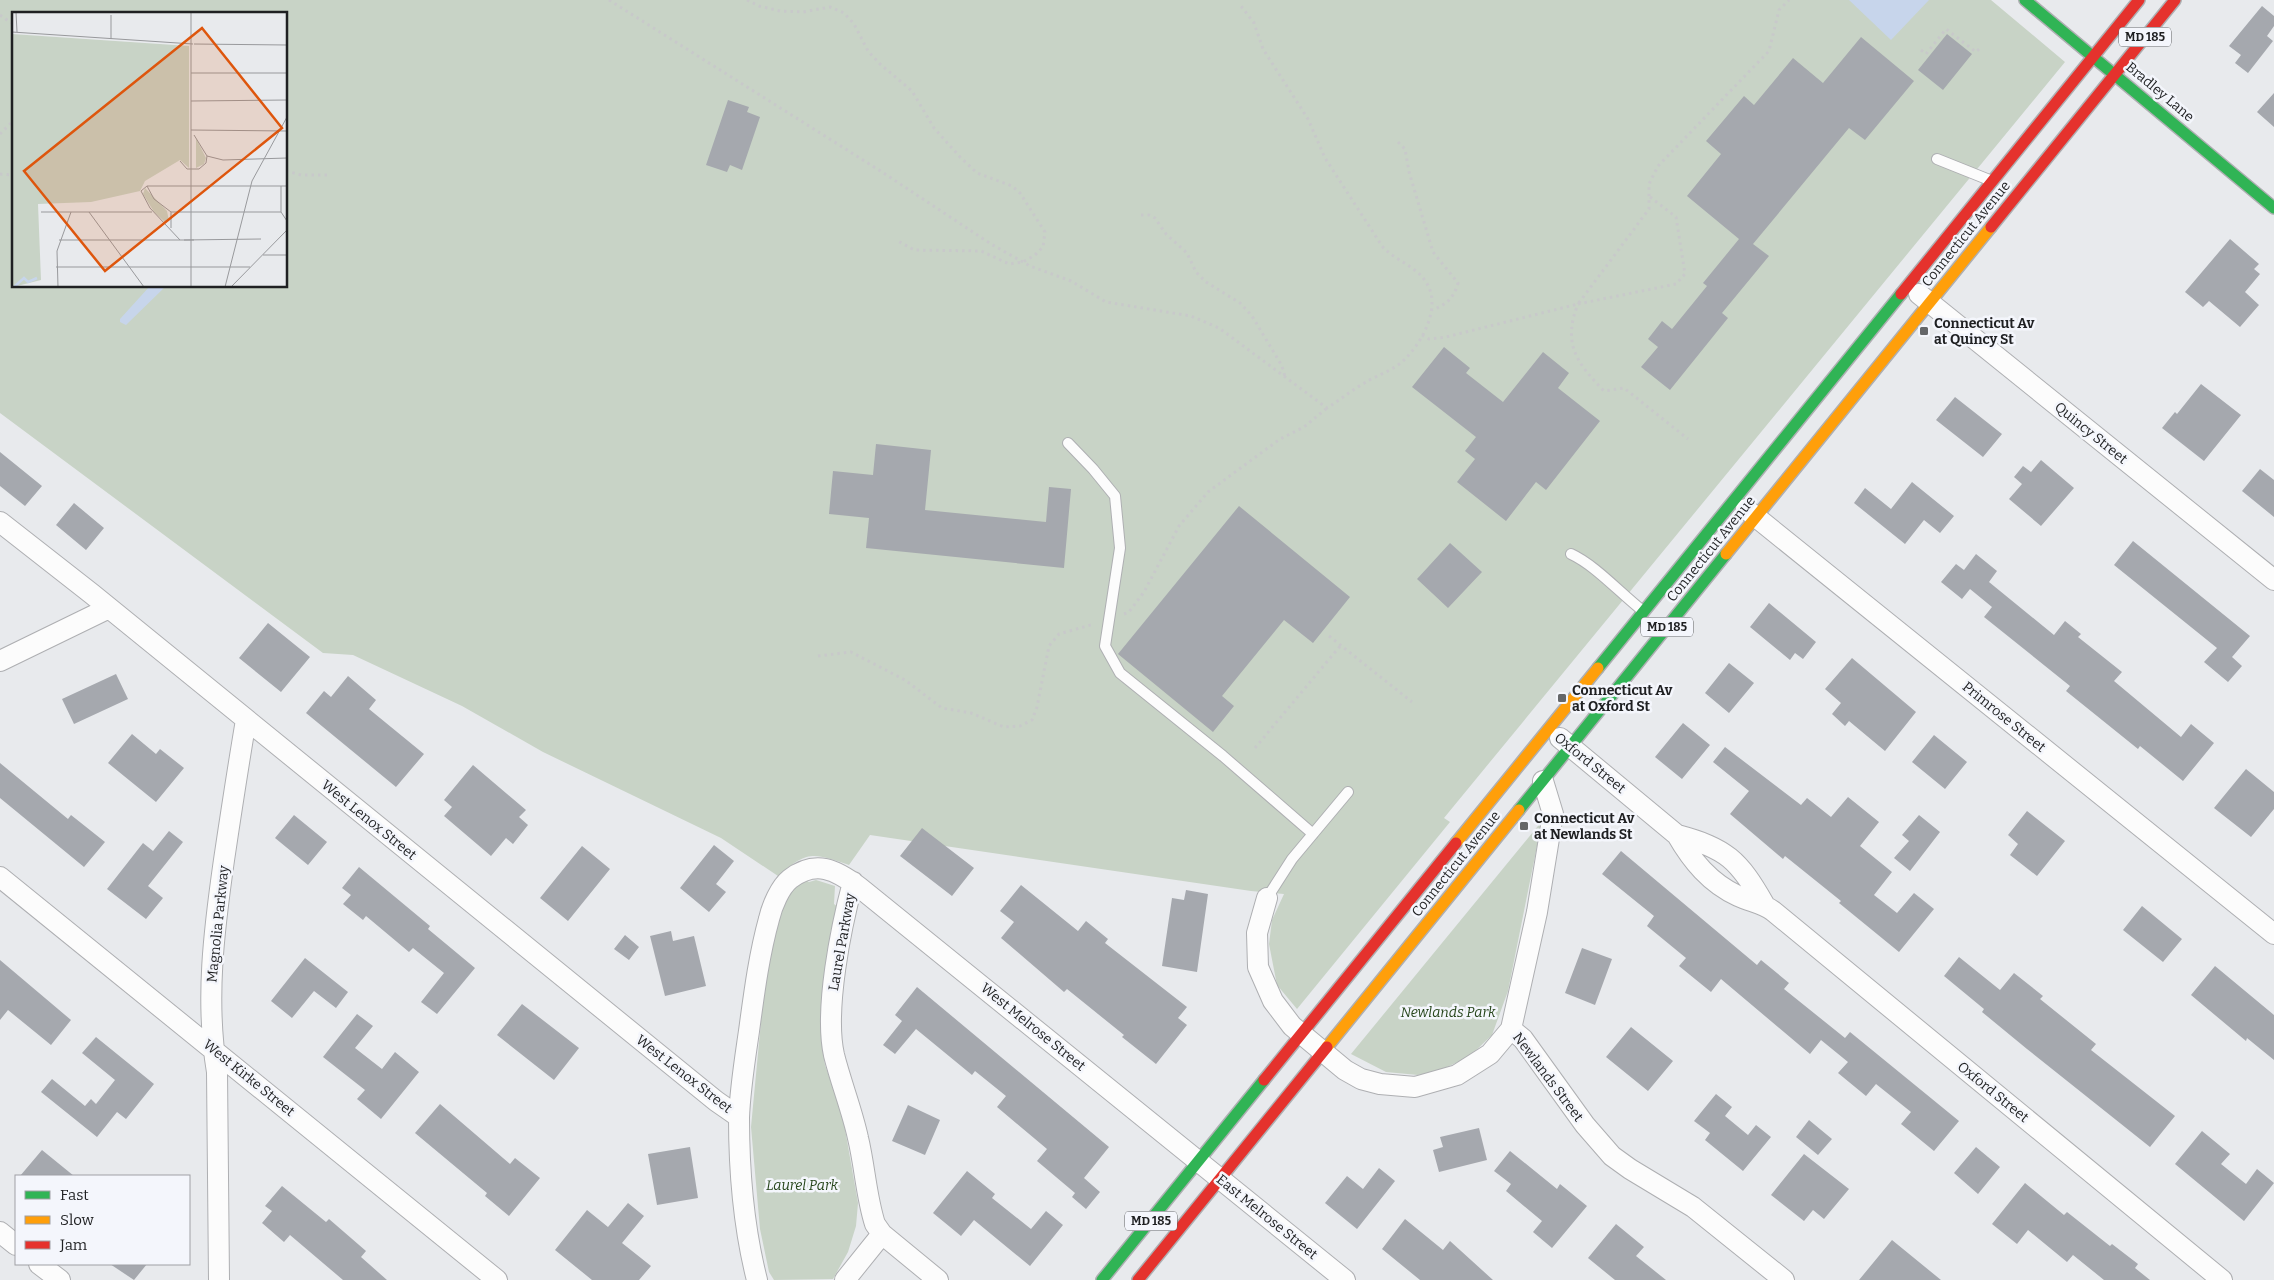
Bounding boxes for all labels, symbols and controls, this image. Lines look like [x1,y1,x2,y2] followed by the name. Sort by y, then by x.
[12,12,288,288] inset map
[2119,28,2171,46] road number: MD 185
[2122,59,2198,125] street label: Bradley Lane
[1918,178,2014,290] street label: Connecticut Avenue
[1934,315,2035,348] place label: Connecticut Av at Quincy St
[1918,325,1930,337] marker: Connecticut Av at Quincy St
[2051,398,2131,468] street label: Quincy Street
[1663,493,1759,605] street label: Connecticut Avenue
[1641,618,1693,636] road number: MD 185
[1959,678,2049,756] street label: Primrose Street
[1572,682,1673,715] place label: Connecticut Av at Oxford St
[1556,692,1568,704] marker: Connecticut Av at Oxford St
[1551,729,1629,797] street label: Oxford Street
[318,777,420,863] street label: West Lenox Street
[1408,808,1504,920] street label: Connecticut Avenue
[1534,810,1635,843] place label: Connecticut Av at Newlands St
[1518,820,1530,832] marker: Connecticut Av at Newlands St
[203,864,233,983] street label: Magnolia Parkway
[825,891,859,992] street label: Laurel Parkway
[977,979,1089,1075] street label: West Melrose Street
[1400,1004,1496,1021] park label: Newlands Park
[1509,1029,1587,1125] street label: Newlands Street
[633,1031,735,1117] street label: West Lenox Street
[200,1036,298,1120] street label: West Kirke Street
[1954,1058,2032,1126] street label: Oxford Street
[1213,1171,1321,1263] street label: East Melrose Street
[15,1175,190,1265] legend
[766,1177,838,1194] park label: Laurel Park
[60,1186,89,1204] text: Fast
[60,1211,95,1229] text: Slow
[1125,1212,1177,1230] road number: MD 185
[59,1236,88,1254] text: Jam

